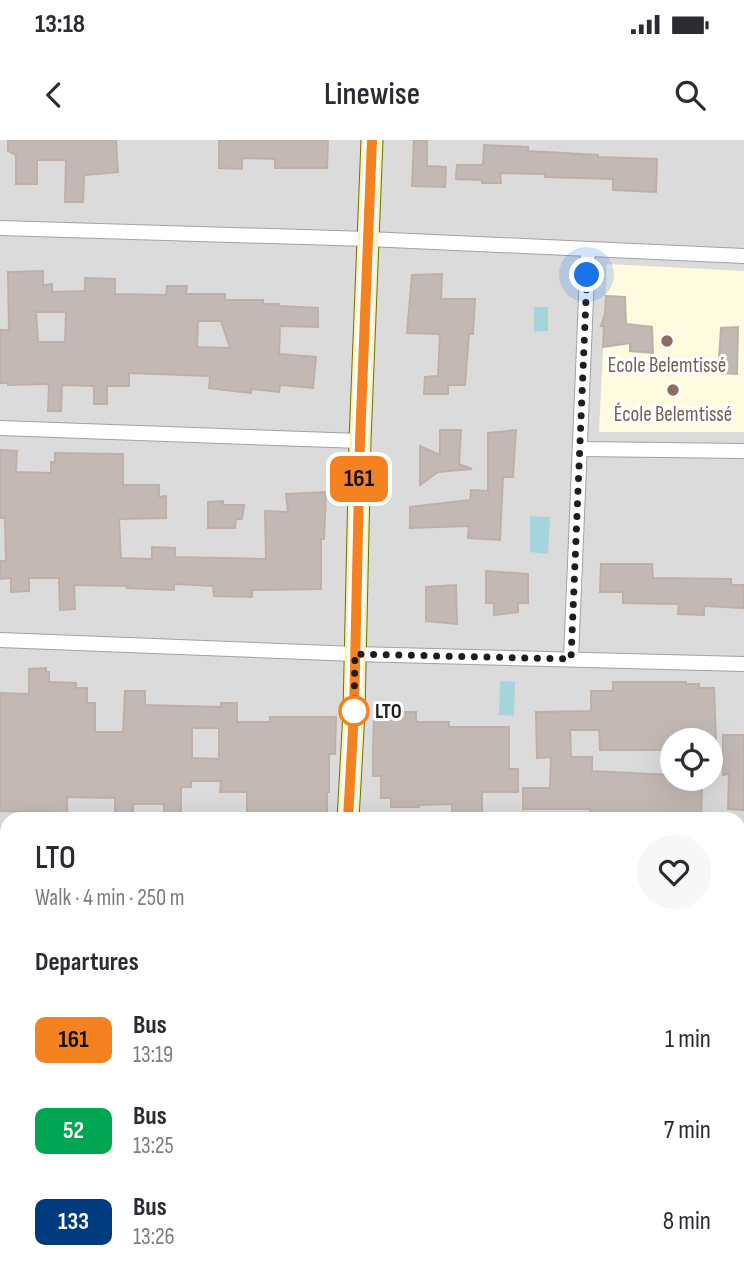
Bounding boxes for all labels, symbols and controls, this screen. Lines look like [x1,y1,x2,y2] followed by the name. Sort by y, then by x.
[35,9,85,40] text: 13:18
[324,75,420,114] text: Linewise
[35,76,73,114] icon: back
[671,76,709,114] icon: search
[569,257,604,292] your location
[659,333,675,349] marker: Ecole Belemtissé
[608,353,726,378] place label: Ecole Belemtissé
[665,382,681,398] marker: École Belemtissé
[614,402,732,427] place label: École Belemtissé
[319,456,399,502] line badge: 161
[344,464,374,493] text: 161
[339,696,369,726] marker: LTO
[375,699,402,724] place label: LTO
[660,728,723,791] map controls
[660,728,723,791] button: locate
[637,835,711,909] button: heart
[35,838,76,878] text: LTO
[35,884,185,912] text: Walk · 4 min · 250 m
[35,947,139,978] text: Departures
[133,1010,167,1041] text: Bus
[665,1024,711,1055] text: 1 min
[58,1025,89,1054] text: 161
[133,1041,173,1069] text: 13:19
[133,1101,167,1132] text: Bus
[664,1115,711,1146] text: 7 min
[63,1116,84,1145] text: 52
[133,1132,174,1160] text: 13:25
[133,1192,167,1223] text: Bus
[663,1206,711,1237] text: 8 min
[58,1207,89,1236] text: 133
[133,1223,175,1251] text: 13:26

